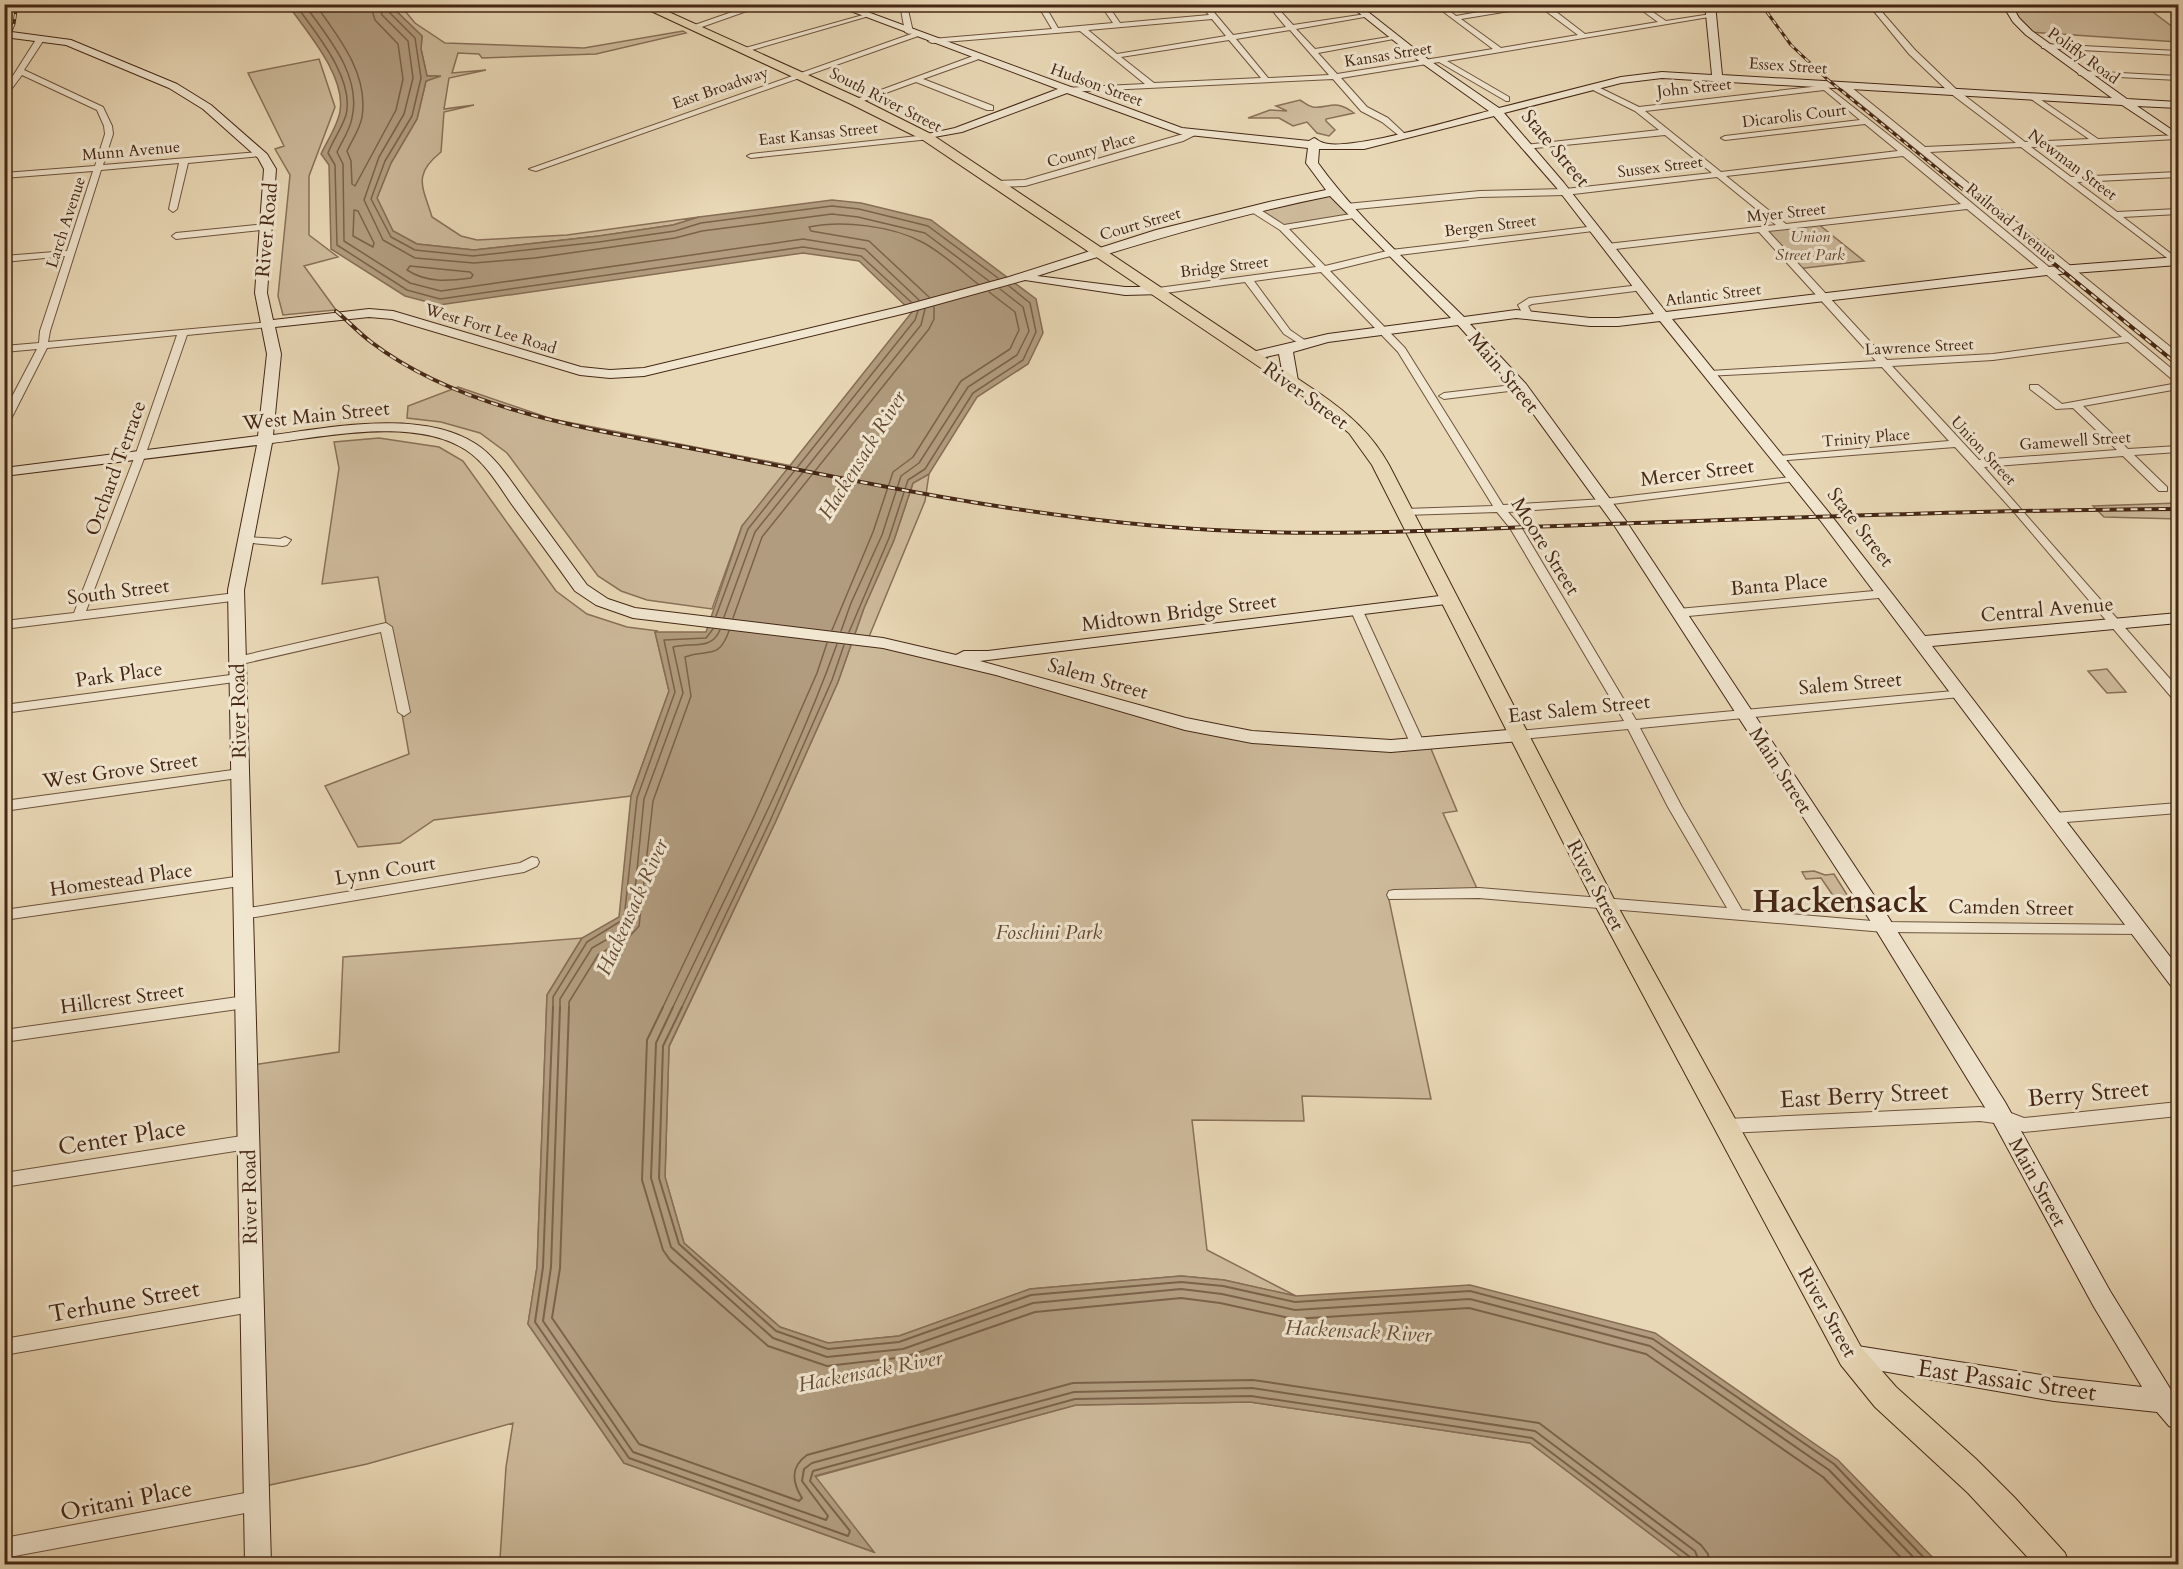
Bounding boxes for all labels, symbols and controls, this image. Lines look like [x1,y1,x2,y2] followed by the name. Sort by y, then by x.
[2043,22,2124,90] street label: Polifly Road
[1343,37,1433,73] street label: Kansas Street
[1748,52,1828,80] street label: Essex Street
[1048,58,1146,112] street label: Hudson Street
[669,61,772,115] street label: East Broadway
[826,62,945,138] street label: South River Street
[1654,73,1732,103] street label: John Street
[1741,99,1848,133] street label: Dicarolis Court
[1515,104,1597,193] street label: State Street
[757,117,879,151] street label: East Kansas Street
[2023,124,2121,206] street label: Newman Street
[1044,127,1138,173] street label: County Place
[81,136,181,166] street label: Munn Avenue
[1616,151,1704,183] street label: Sussex Street
[41,174,91,271] street label: Larch Avenue
[1961,178,2062,267] street label: Railroad Avenue
[249,181,284,279] street label: River Road
[1745,198,1827,228] street label: Myer Street
[1097,202,1183,246] street label: Court Street
[1443,209,1537,243] street label: Bergen Street
[1775,226,1845,266] park label: Union Street Park
[1179,251,1270,283] street label: Bridge Street
[1664,278,1762,312] street label: Atlantic Street
[421,298,560,360] street label: West Fort Lee Road
[1462,326,1546,419] street label: Main Street
[1864,333,1974,361] street label: Lawrence Street
[1258,355,1354,436] street label: River Street
[811,385,914,525] water label: Hackensack River
[240,394,391,437] street label: West Main Street
[79,397,152,539] street label: Orchard Terrace
[1945,411,2021,490] street label: Union Street
[1821,423,1911,453] street label: Trinity Place
[2019,426,2131,456] street label: Gamewell Street
[1639,452,1756,493] street label: Mercer Street
[1821,482,1901,573] street label: State Street
[1505,492,1587,601] street label: Moore Street
[1729,567,1829,602] street label: Banta Place
[66,572,171,611] street label: South Street
[1080,587,1279,638] street label: Midtown Bridge Street
[1979,590,2115,629] street label: Central Avenue
[1045,651,1152,706] street label: Salem Street
[74,655,164,694] street label: Park Place
[224,663,253,759] street label: River Road
[1797,665,1903,701] street label: Salem Street
[1507,688,1652,729] street label: East Salem Street
[1743,722,1819,819] street label: Main Street
[40,746,200,795] street label: West Grove Street
[589,833,676,980] water label: Hackensack River
[1560,835,1631,936] street label: River Street
[333,849,438,892] street label: Lynn Court
[48,856,194,903] street label: Homestead Place
[1752,880,1928,924] district label: Hackensack
[1948,893,2075,922] street label: Camden Street
[996,919,1102,946] park label: Foschini Park
[59,976,186,1021] street label: Hillcrest Street
[2026,1072,2150,1115] street label: Berry Street
[1779,1075,1950,1116] street label: East Berry Street
[56,1111,188,1164] street label: Center Place
[2002,1133,2073,1232] street label: Main Street
[235,1149,264,1245] street label: River Road
[1792,1262,1864,1363] street label: River Street
[46,1272,202,1331] street label: Terhune Street
[1284,1313,1433,1350] water label: Hackensack River
[795,1343,946,1400] water label: Hackensack River
[1915,1352,2099,1409] street label: East Passaic Street
[57,1472,195,1529] street label: Oritani Place

